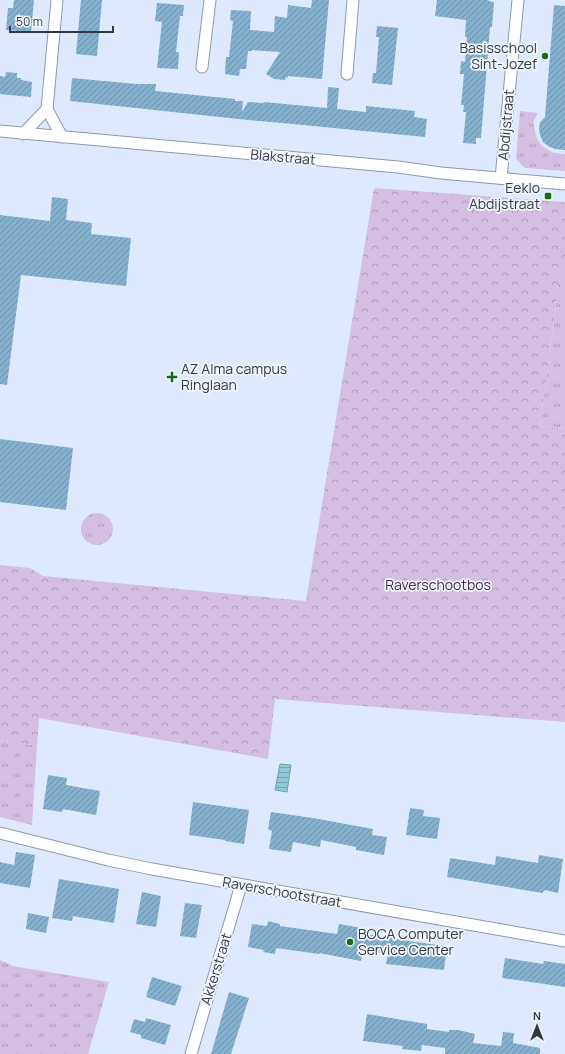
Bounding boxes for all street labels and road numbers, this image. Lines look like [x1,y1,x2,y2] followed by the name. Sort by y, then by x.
[493,88,518,161] street label: Abdijstraat
[250,144,317,169] street label: Blakstraat
[221,872,343,911] street label: Raverschootstraat
[196,930,236,1007] street label: Akkerstraat

